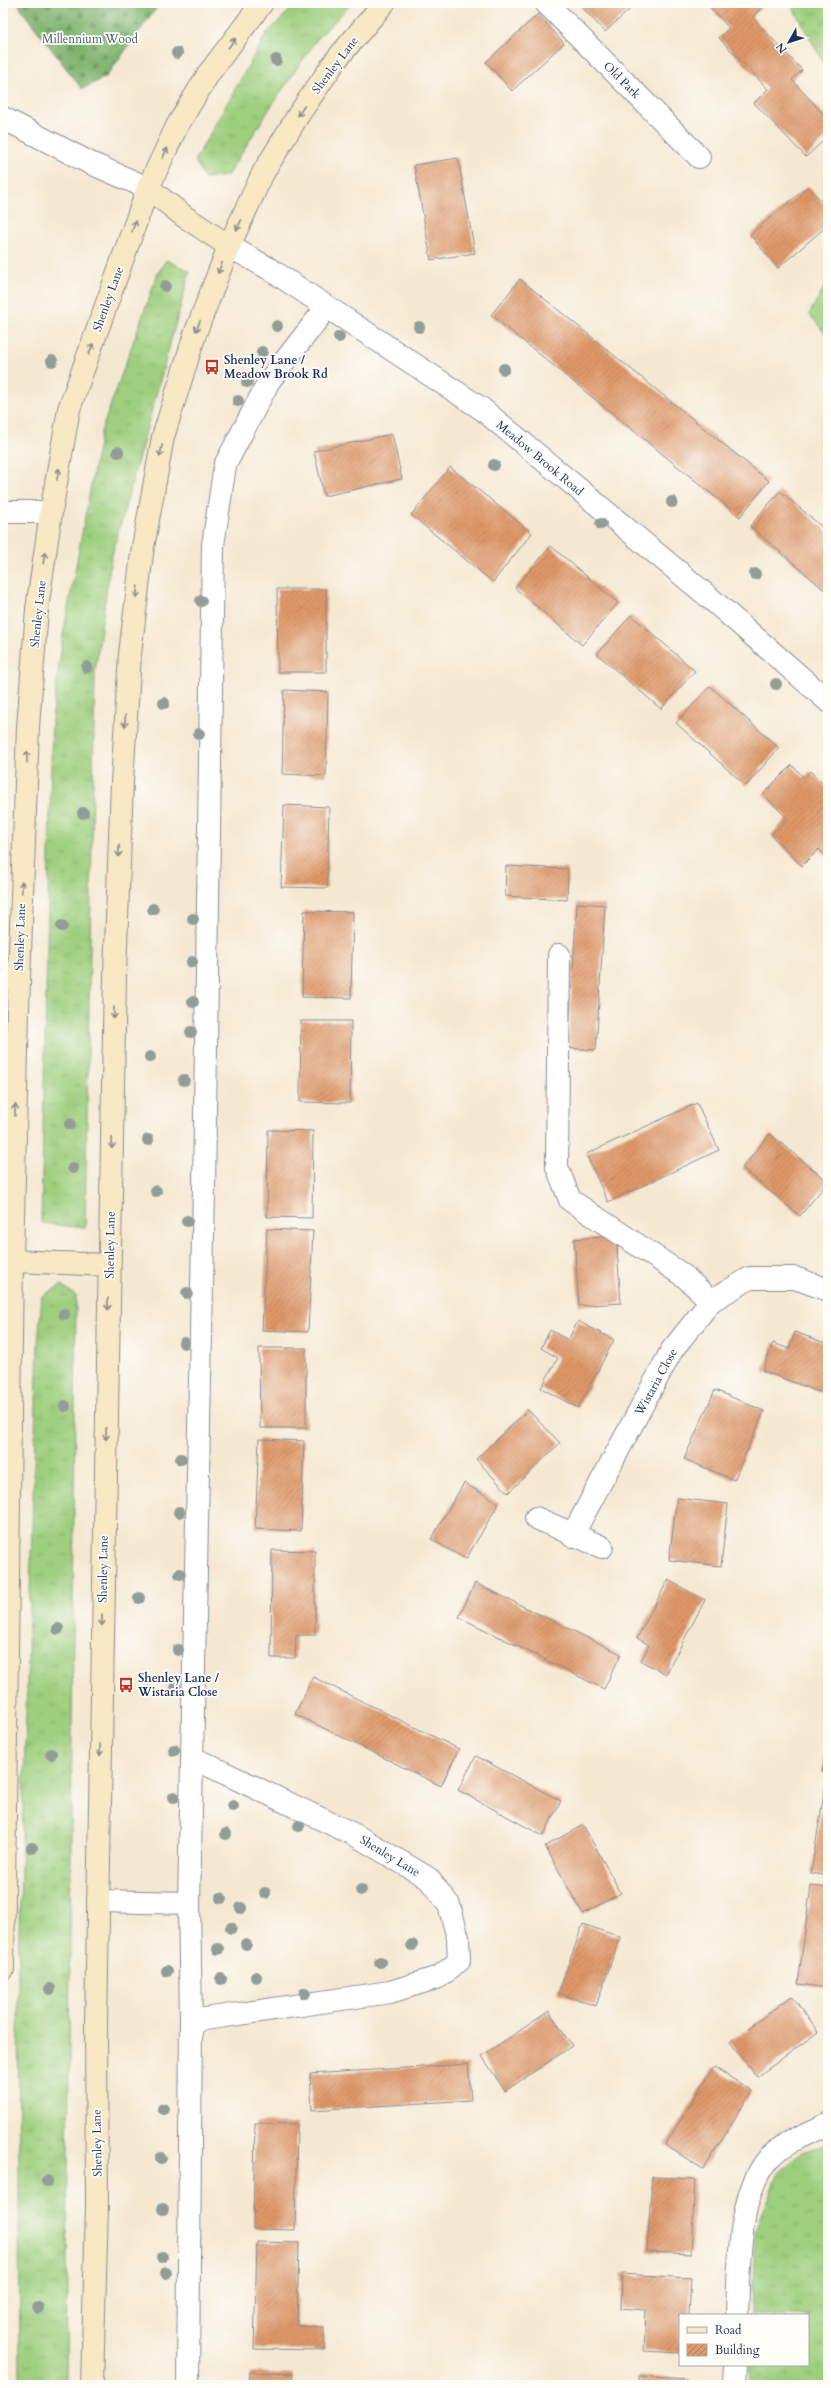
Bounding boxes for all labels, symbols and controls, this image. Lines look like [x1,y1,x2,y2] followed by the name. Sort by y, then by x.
[769,22,809,62] north arrow
[42,31,139,47] park label: Millennium Wood
[308,33,362,97] street label: Shenley Lane
[228,37,237,48] one-way arrow
[772,39,790,56] text: N
[600,58,644,102] street label: Old Park
[296,105,304,117] one-way arrow
[162,147,169,159] one-way arrow
[235,219,242,231] one-way arrow
[131,221,139,233] one-way arrow
[216,261,224,273] one-way arrow
[89,264,127,334] street label: Shenley Lane
[193,320,201,332] one-way arrow
[87,343,95,355] one-way arrow
[224,352,328,382] place label: Shenley Lane / Meadow Brook Rd
[203,358,221,376] bus stop icon: Shenley Lane / Meadow Brook Rd
[493,417,587,500] street label: Meadow Brook Road
[156,444,164,457] one-way arrow
[54,468,62,481] one-way arrow
[40,552,48,565] one-way arrow
[27,580,49,648] street label: Shenley Lane
[133,585,141,598] one-way arrow
[122,714,129,727] one-way arrow
[23,751,30,764] one-way arrow
[115,844,123,857] one-way arrow
[18,881,26,894] one-way arrow
[11,903,29,971] street label: Shenley Lane
[110,1006,118,1019] one-way arrow
[11,1104,19,1117] one-way arrow
[108,1136,116,1149] one-way arrow
[101,1211,119,1279] street label: Shenley Lane
[105,1297,112,1310] one-way arrow
[631,1346,681,1419] street label: Wistaria Close
[102,1427,109,1440] one-way arrow
[94,1535,112,1603] street label: Shenley Lane
[98,1613,106,1626] one-way arrow
[137,1670,220,1700] place label: Shenley Lane / Wistaria Close
[117,1676,135,1694] bus stop icon: Shenley Lane / Wistaria Close
[96,1743,104,1756] one-way arrow
[357,1832,423,1880] street label: Shenley Lane
[88,2109,106,2177] street label: Shenley Lane
[679,2314,809,2366] legend
[715,2322,742,2338] text: Road
[715,2342,760,2358] text: Building

